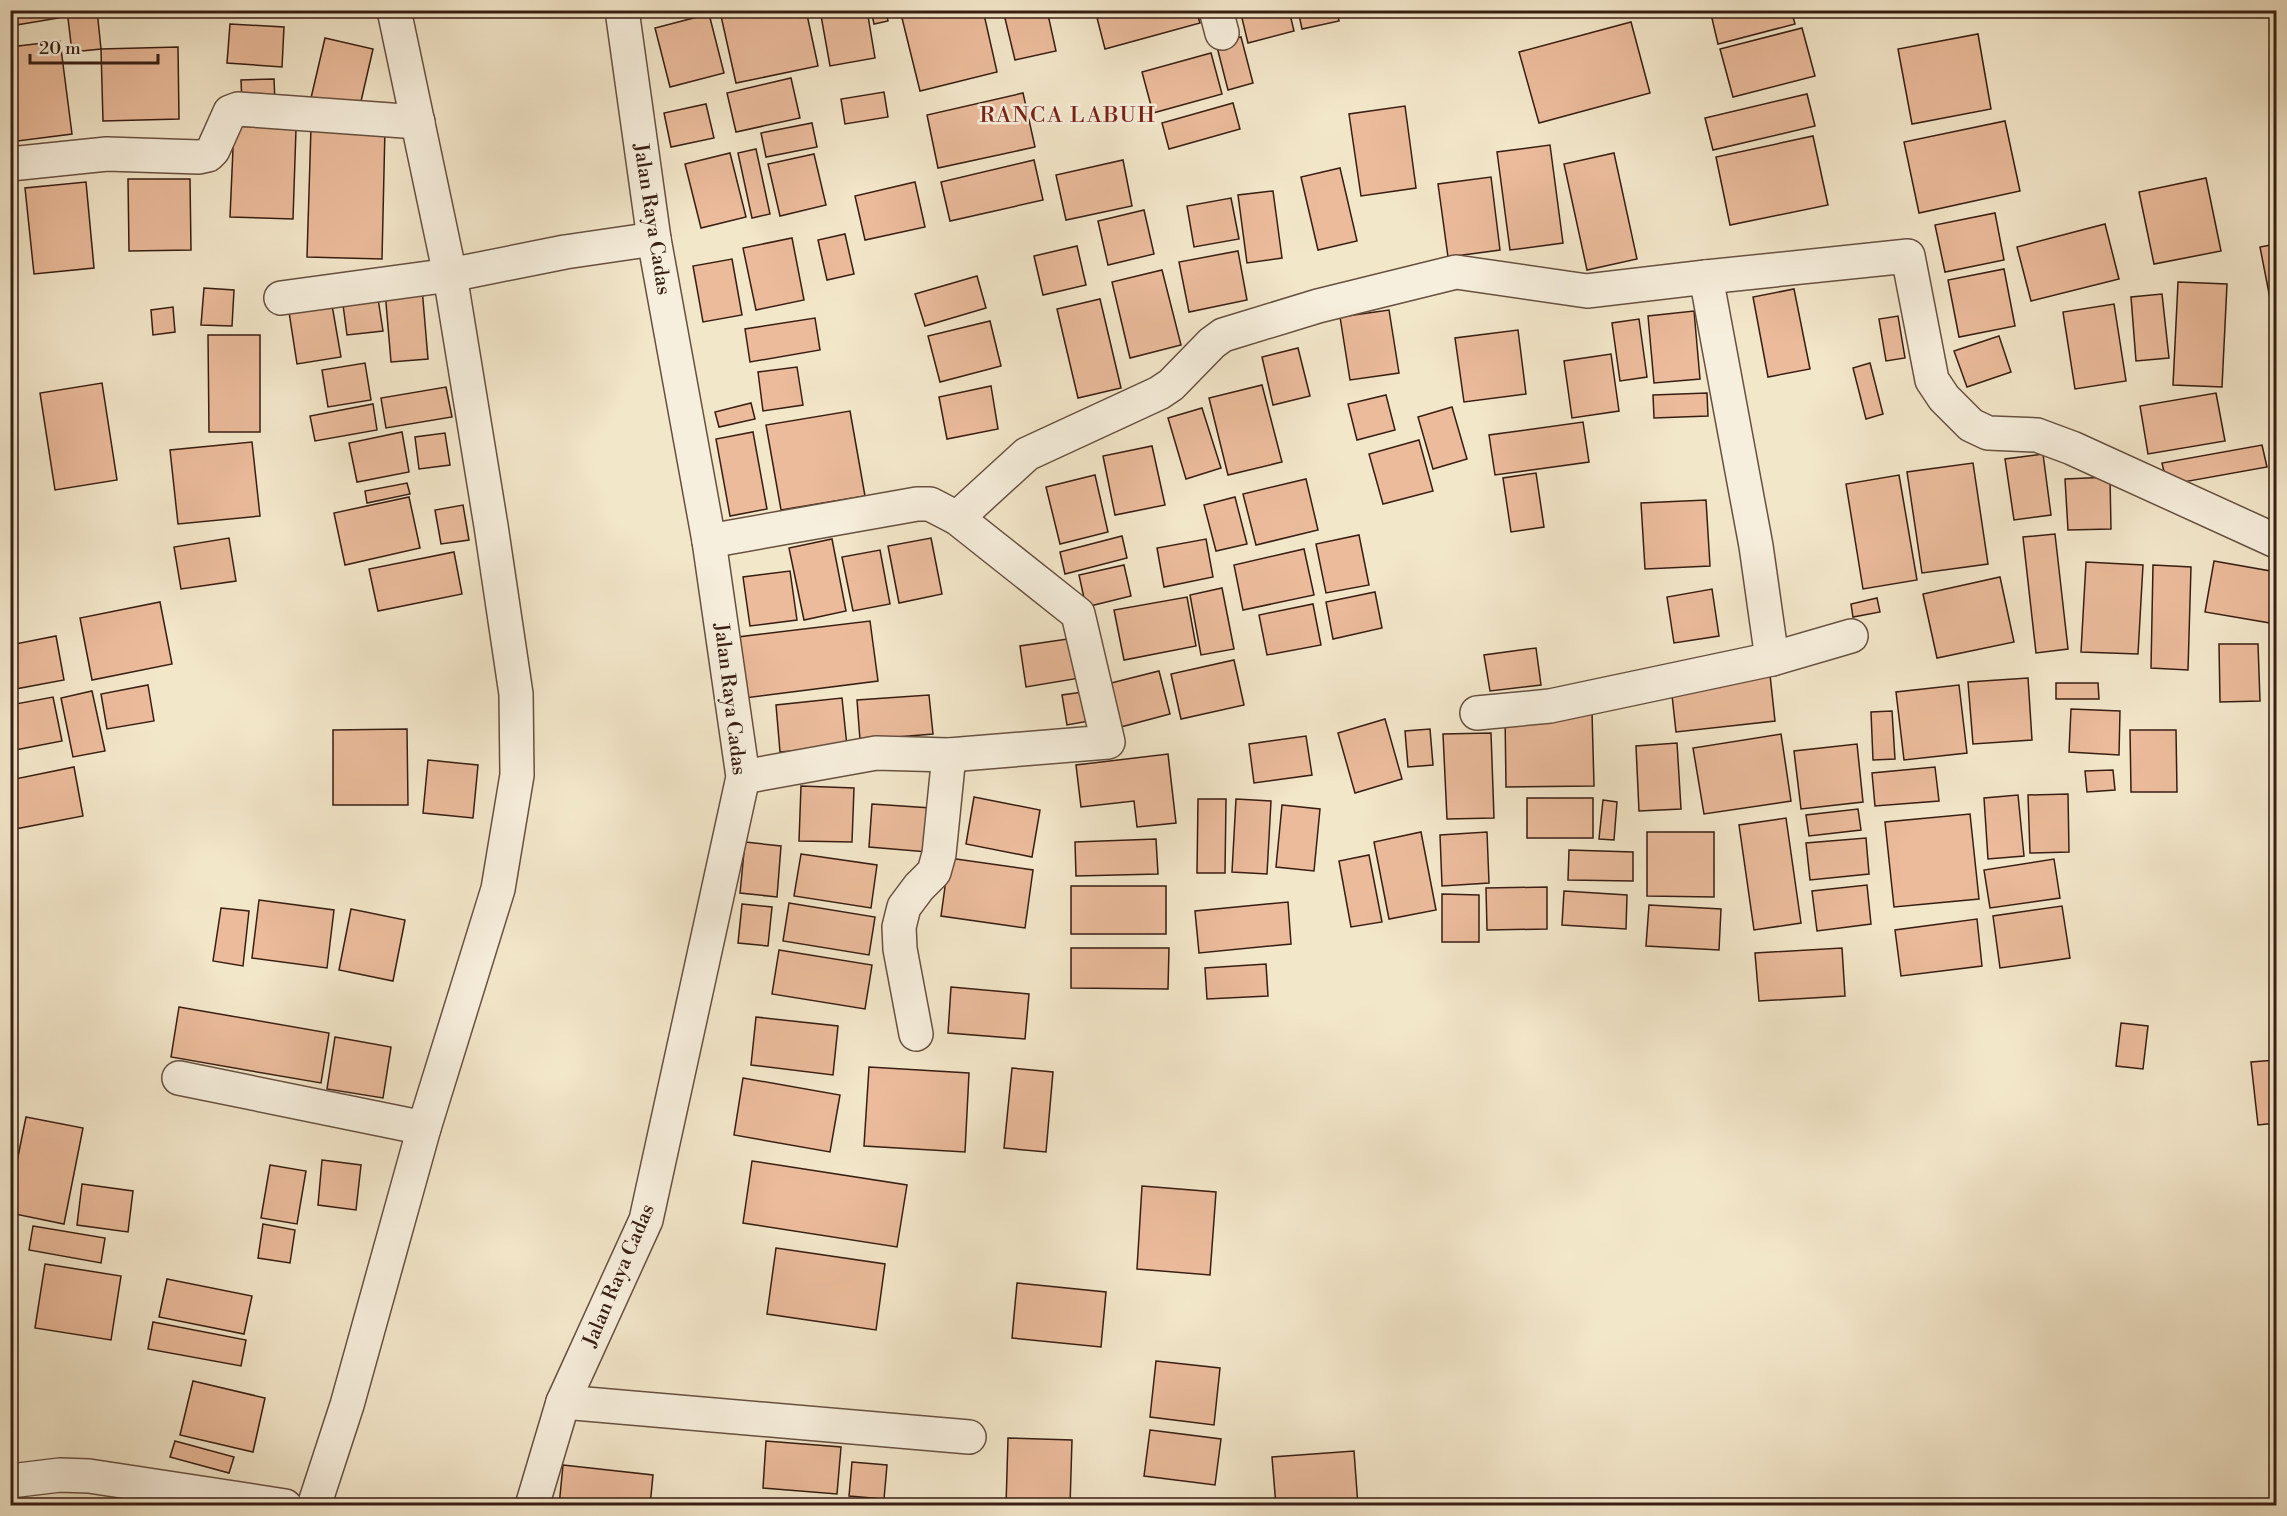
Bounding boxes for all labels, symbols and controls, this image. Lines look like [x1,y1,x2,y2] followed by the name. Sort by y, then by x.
[30,27,158,65] scale bar
[39,37,81,60] text: 20 m
[980,102,1156,129] district label: RANCA LABUH
[627,141,676,297] street label: Jalan Raya Cadas
[708,621,751,777] street label: Jalan Raya Cadas
[578,1200,661,1352] street label: Jalan Raya Cadas

